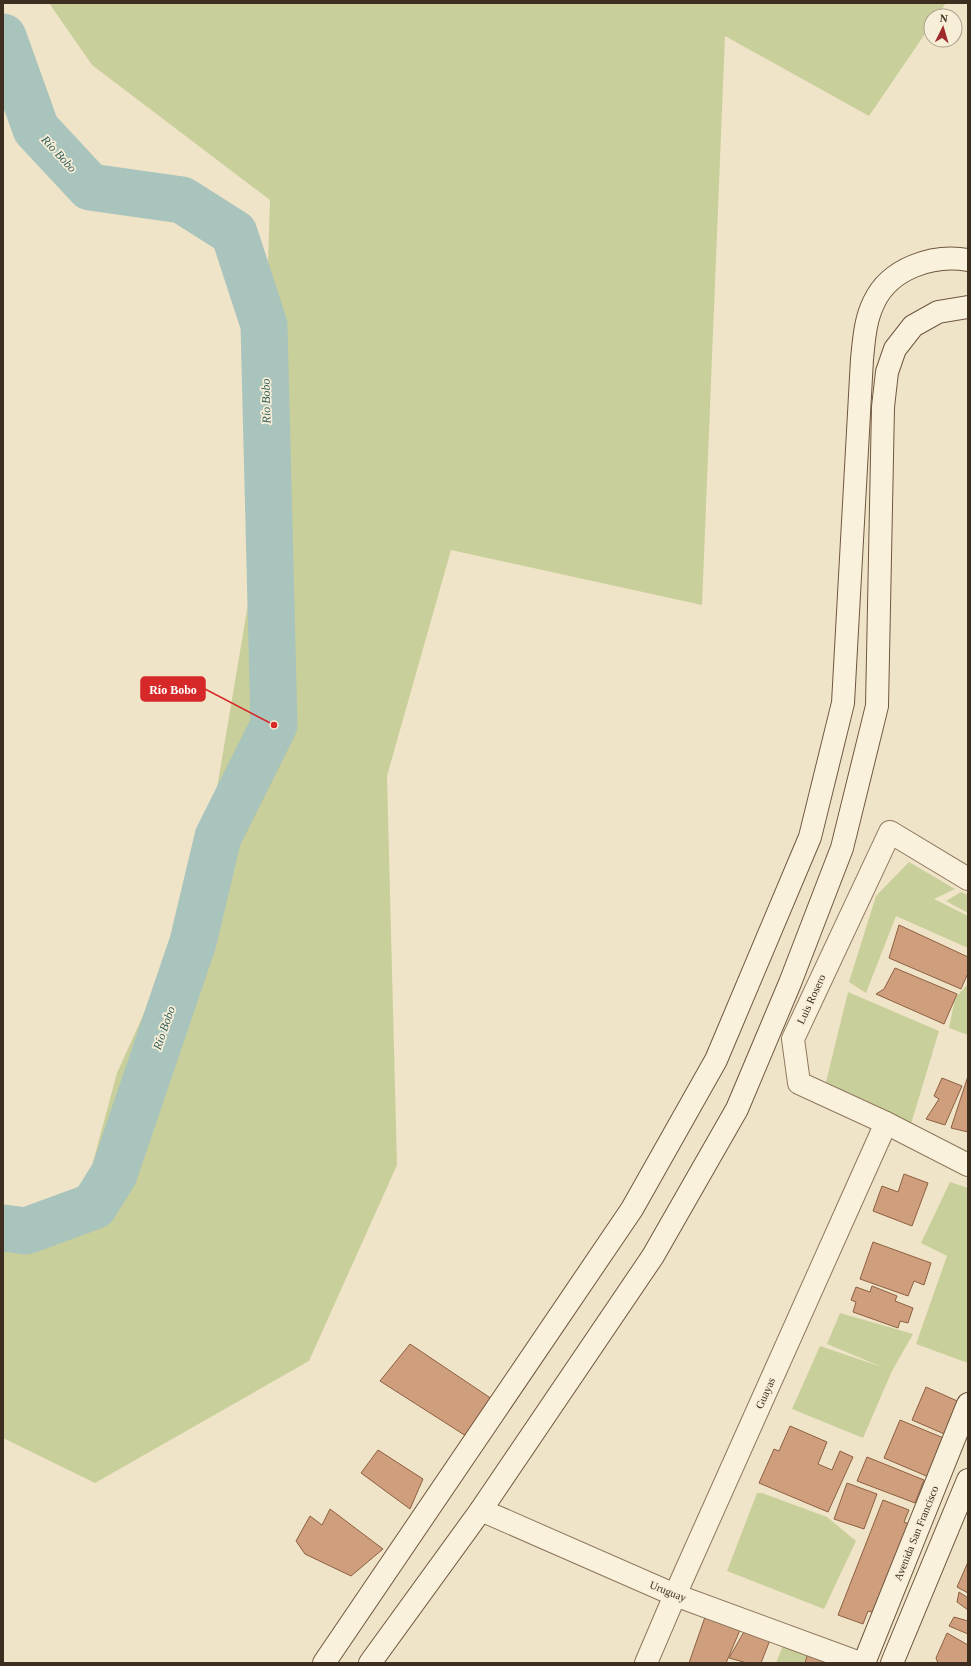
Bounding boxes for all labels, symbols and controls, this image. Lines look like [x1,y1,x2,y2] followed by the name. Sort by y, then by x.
[923,8,963,48] north arrow
[939,12,948,24] text: N
[38,132,79,175] water label: Río Bobo
[259,378,273,425] water label: Río Bobo
[141,677,205,701] callout: Río Bobo
[149,683,197,697] text: Río Bobo
[794,972,828,1026] street label: Luis Rosero
[150,1004,178,1052] water label: Río Bobo
[753,1375,777,1411] street label: Guayas
[891,1483,941,1582] street label: Avenida San Francisco
[648,1578,689,1604] street label: Uruguay

